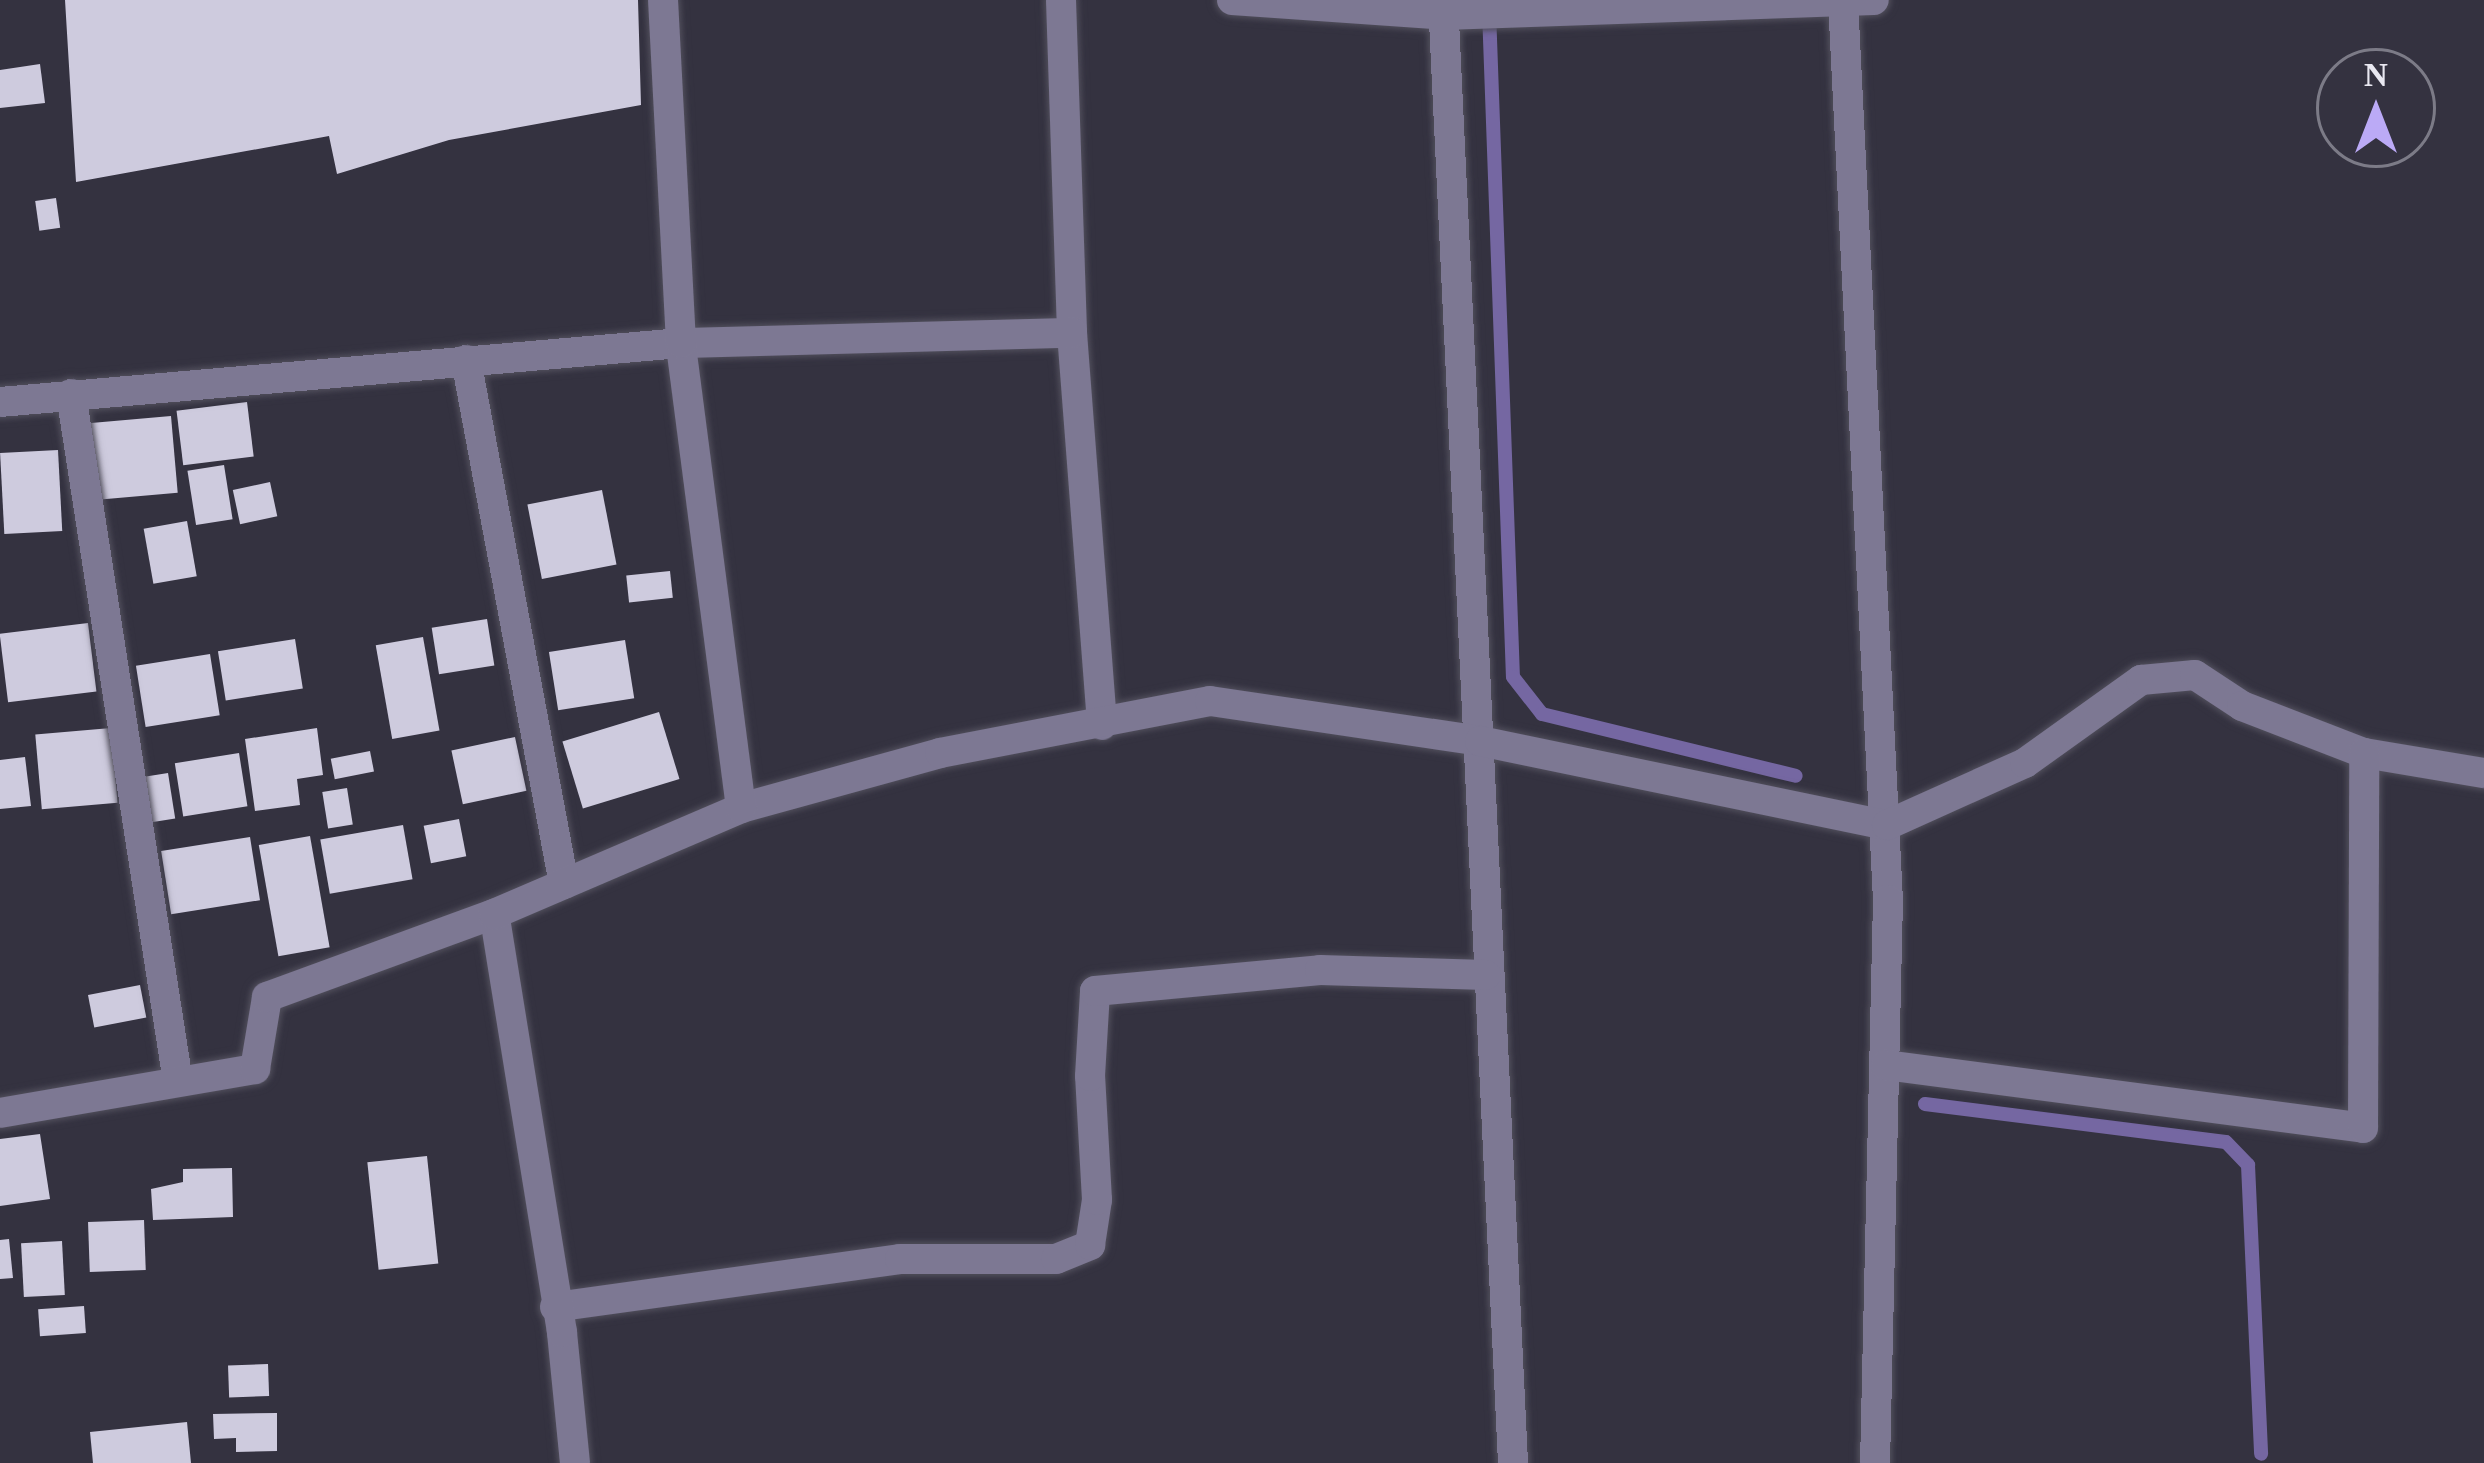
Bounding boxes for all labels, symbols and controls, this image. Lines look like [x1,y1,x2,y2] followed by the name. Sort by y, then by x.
[2316,48,2436,168] north arrow
[2364,57,2388,93] text: N

